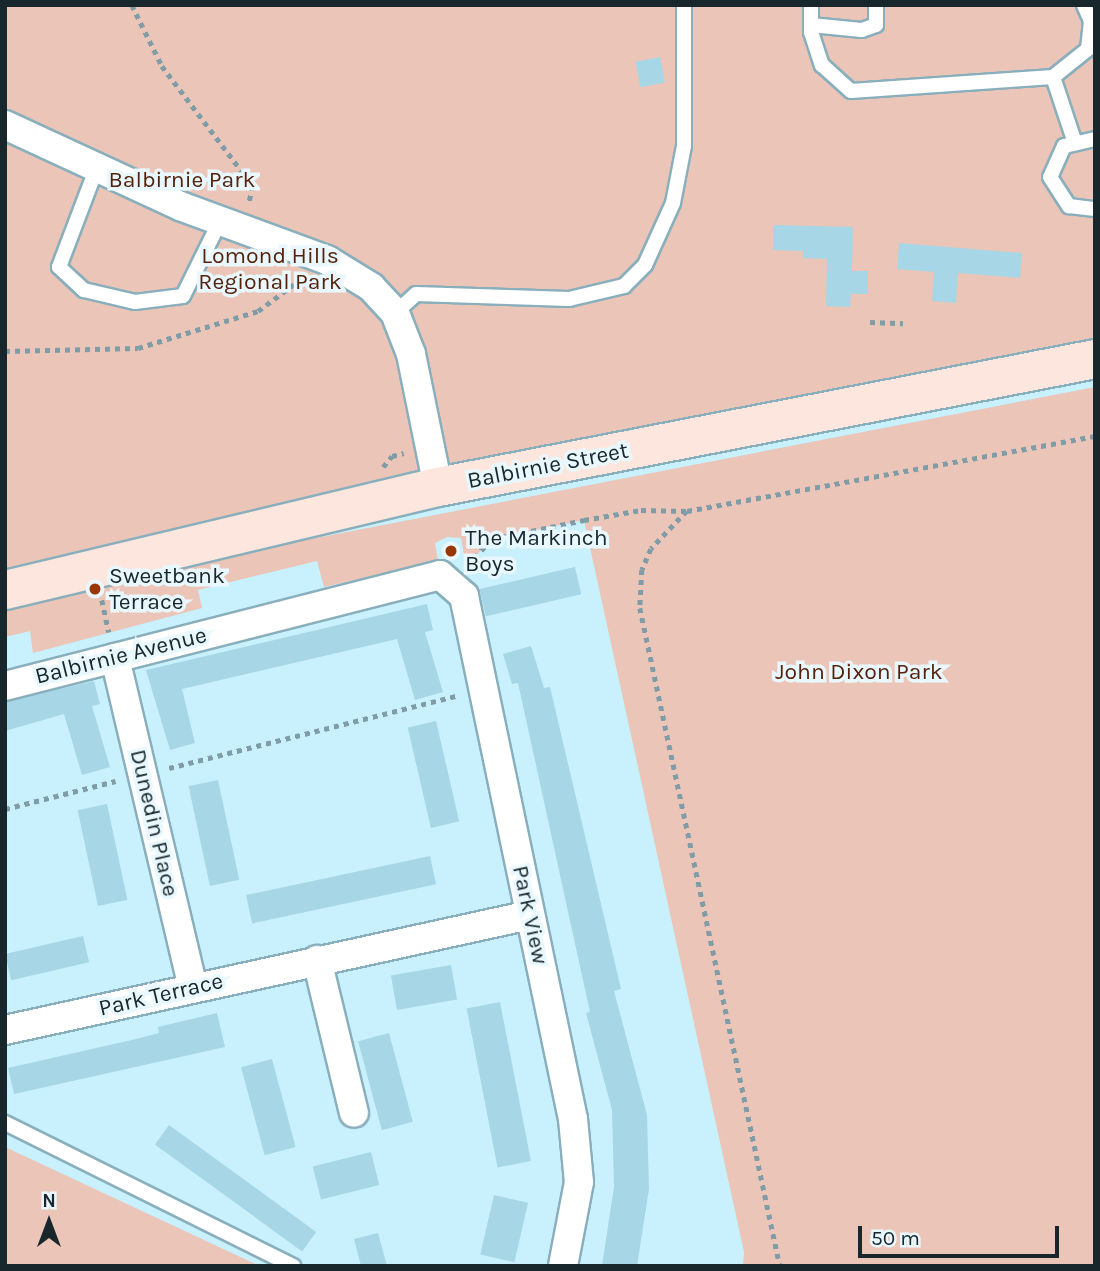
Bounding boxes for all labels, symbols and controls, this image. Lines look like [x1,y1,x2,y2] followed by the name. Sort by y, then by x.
[109,166,255,194] park label: Balbirnie Park
[198,242,342,296] park label: Lomond Hills Regional Park
[465,437,631,495] street label: Balbirnie Street
[465,524,608,578] place label: The Markinch Boys
[443,543,459,559] marker: The Markinch Boys
[109,562,225,616] place label: Sweetbank Terrace
[87,581,103,597] marker: Sweetbank Terrace
[32,621,210,691] street label: Balbirnie Avenue
[775,658,943,686] park label: John Dixon Park
[124,747,184,899] street label: Dunedin Place
[506,863,554,967] street label: Park View
[96,967,226,1023] street label: Park Terrace
[14,1187,84,1257] north arrow
[42,1190,56,1212] text: N
[862,1212,1063,1256] scale bar
[871,1226,920,1250] text: 50 m

